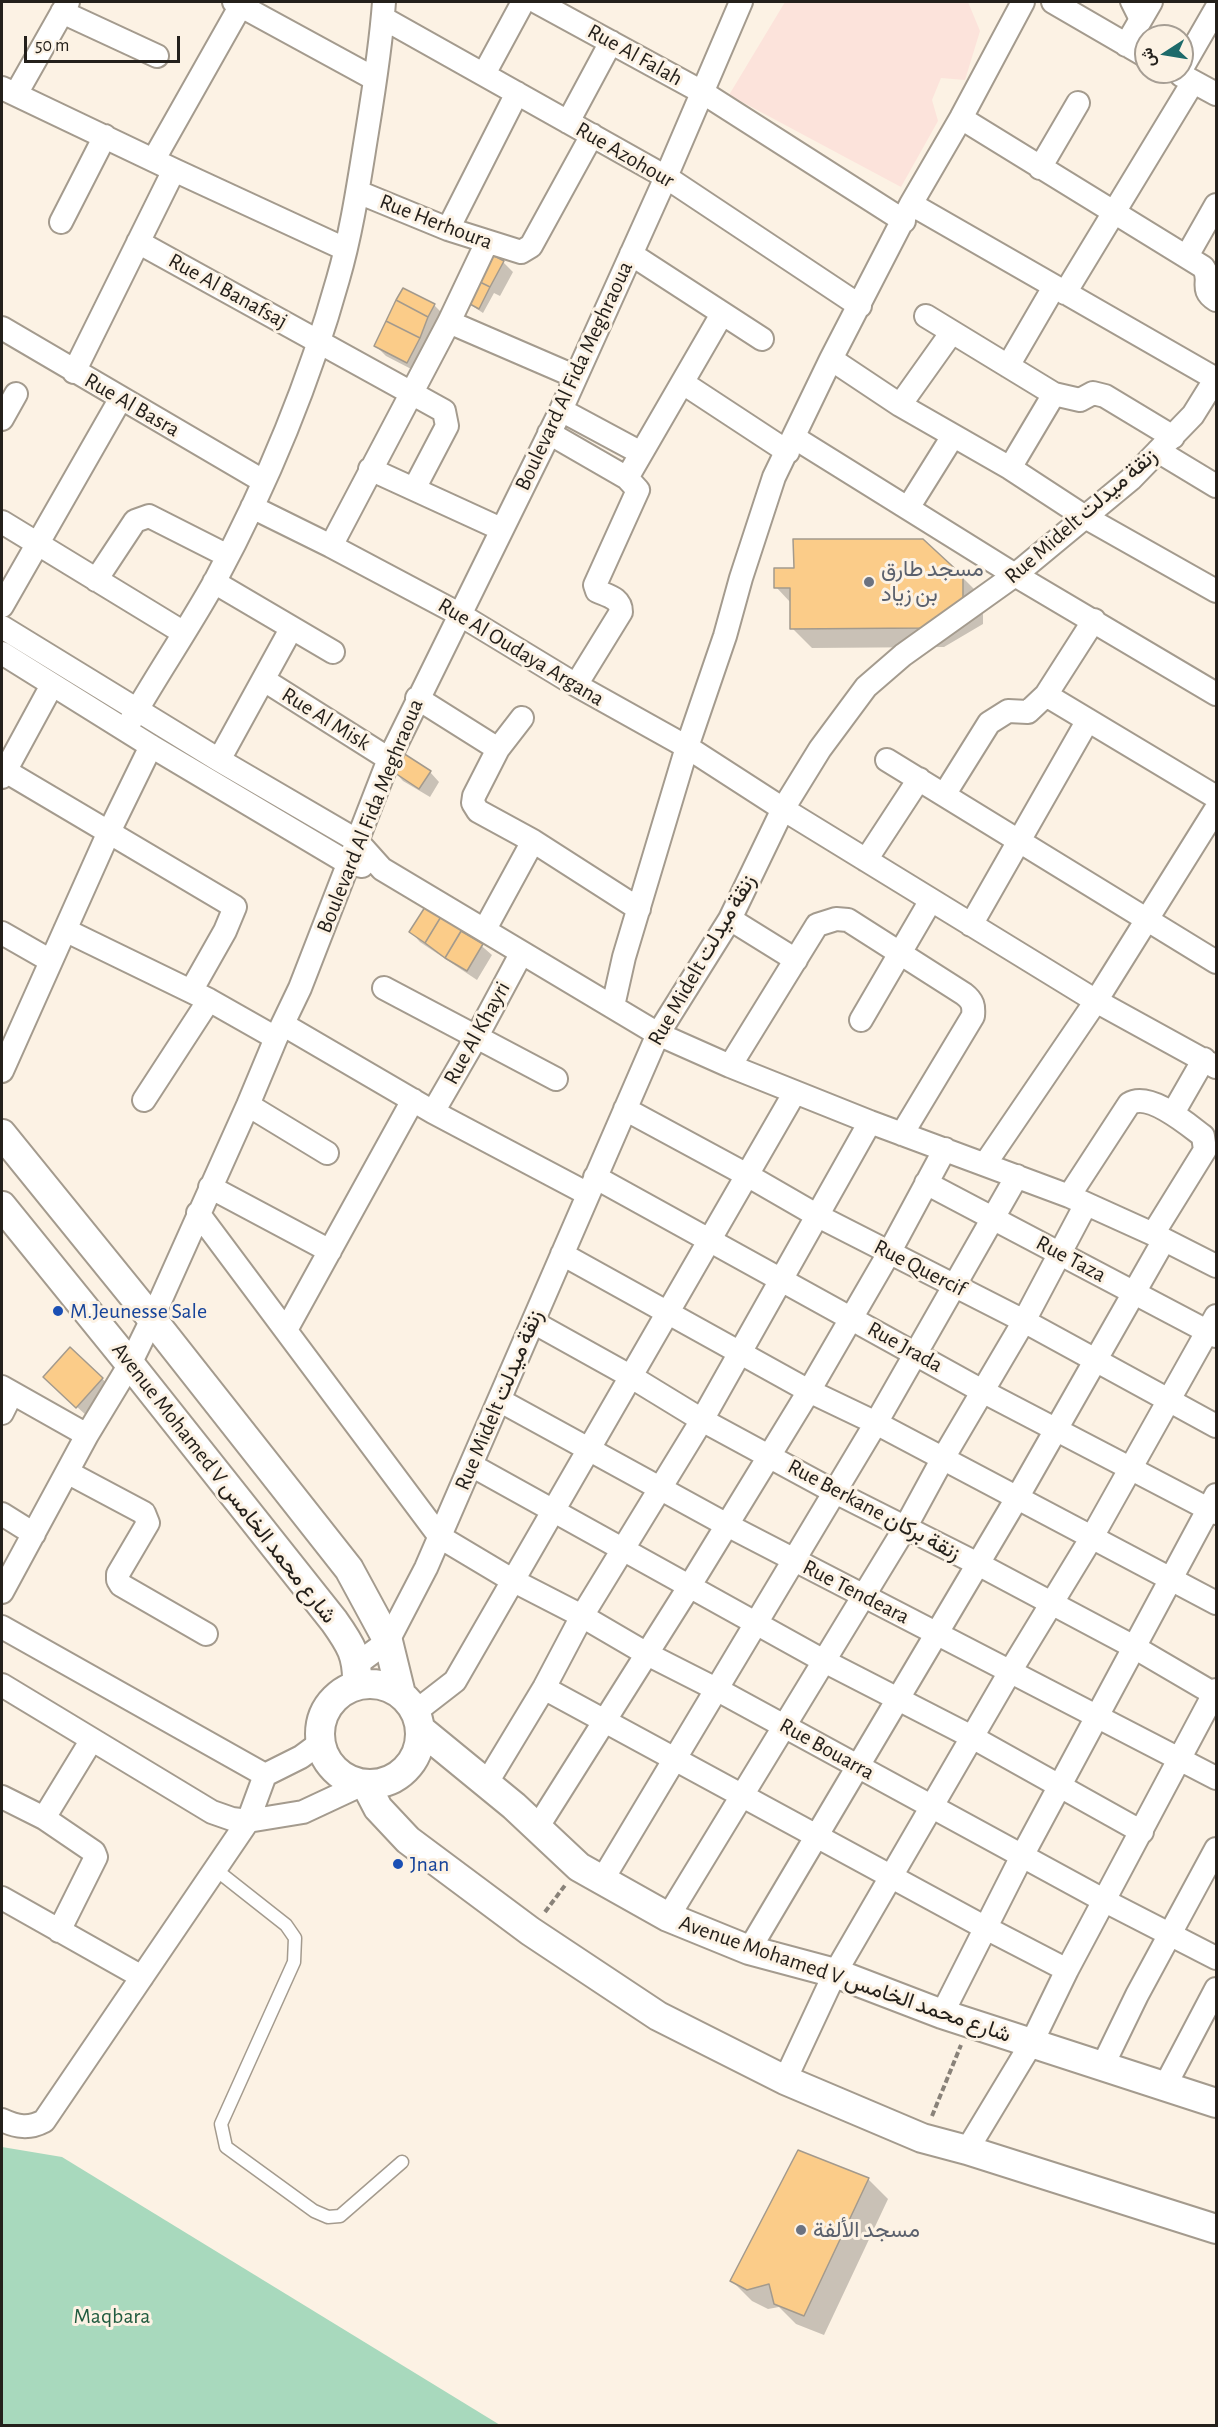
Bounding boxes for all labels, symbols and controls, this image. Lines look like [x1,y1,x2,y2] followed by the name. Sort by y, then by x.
[583,18,687,92] street label: Rue Al Falah
[27,24,183,62] scale bar
[1134,24,1194,84] north arrow
[35,37,69,55] text: 50 m
[1139,46,1158,68] text: ش
[571,116,679,194] street label: Rue Azohour
[376,188,496,256] street label: Rue Herhoura
[164,247,292,335] street label: Rue Al Banafsaj
[509,257,639,495] street label: Boulevard Al Fida Meghraoua
[80,367,184,443] street label: Rue Al Basra
[999,443,1163,589] street label: Rue Midelt زنقة ميدلت
[881,556,984,608] place label: مسجد طارق بن زياد
[862,575,876,589] marker: مسجد طارق بن زياد
[433,592,609,712] street label: Rue Al Oudaya Argana
[277,681,375,757] street label: Rue Al Misk
[311,695,429,937] street label: Boulevard Al Fida Meghraoua
[642,870,762,1050] street label: Rue Midelt زنقة ميدلت
[438,977,516,1089] street label: Rue Al Khayri
[1031,1230,1111,1288] street label: Rue Taza
[870,1234,970,1302] street label: Rue Quercif
[70,1298,207,1324] place label: M.Jeunesse Sale
[51,1304,65,1318] marker: M.Jeunesse Sale
[449,1306,549,1494] street label: Rue Midelt زنقة ميدلت
[863,1316,947,1378] street label: Rue Jrada
[106,1337,342,1629] street label: Avenue Mohamed V شارع محمد الخامس
[783,1453,965,1567] street label: Rue Berkane زنقة بركان
[798,1554,914,1630] street label: Rue Tendeara
[775,1712,879,1786] street label: Rue Bouarra
[410,1851,449,1877] place label: Jnan
[391,1857,405,1871] marker: Jnan
[676,1910,1014,2048] street label: Avenue Mohamed V شارع محمد الخامس
[813,2217,920,2243] place label: مسجد الألفة
[794,2223,808,2237] marker: مسجد الألفة
[74,2303,150,2329] park label: Maqbara

